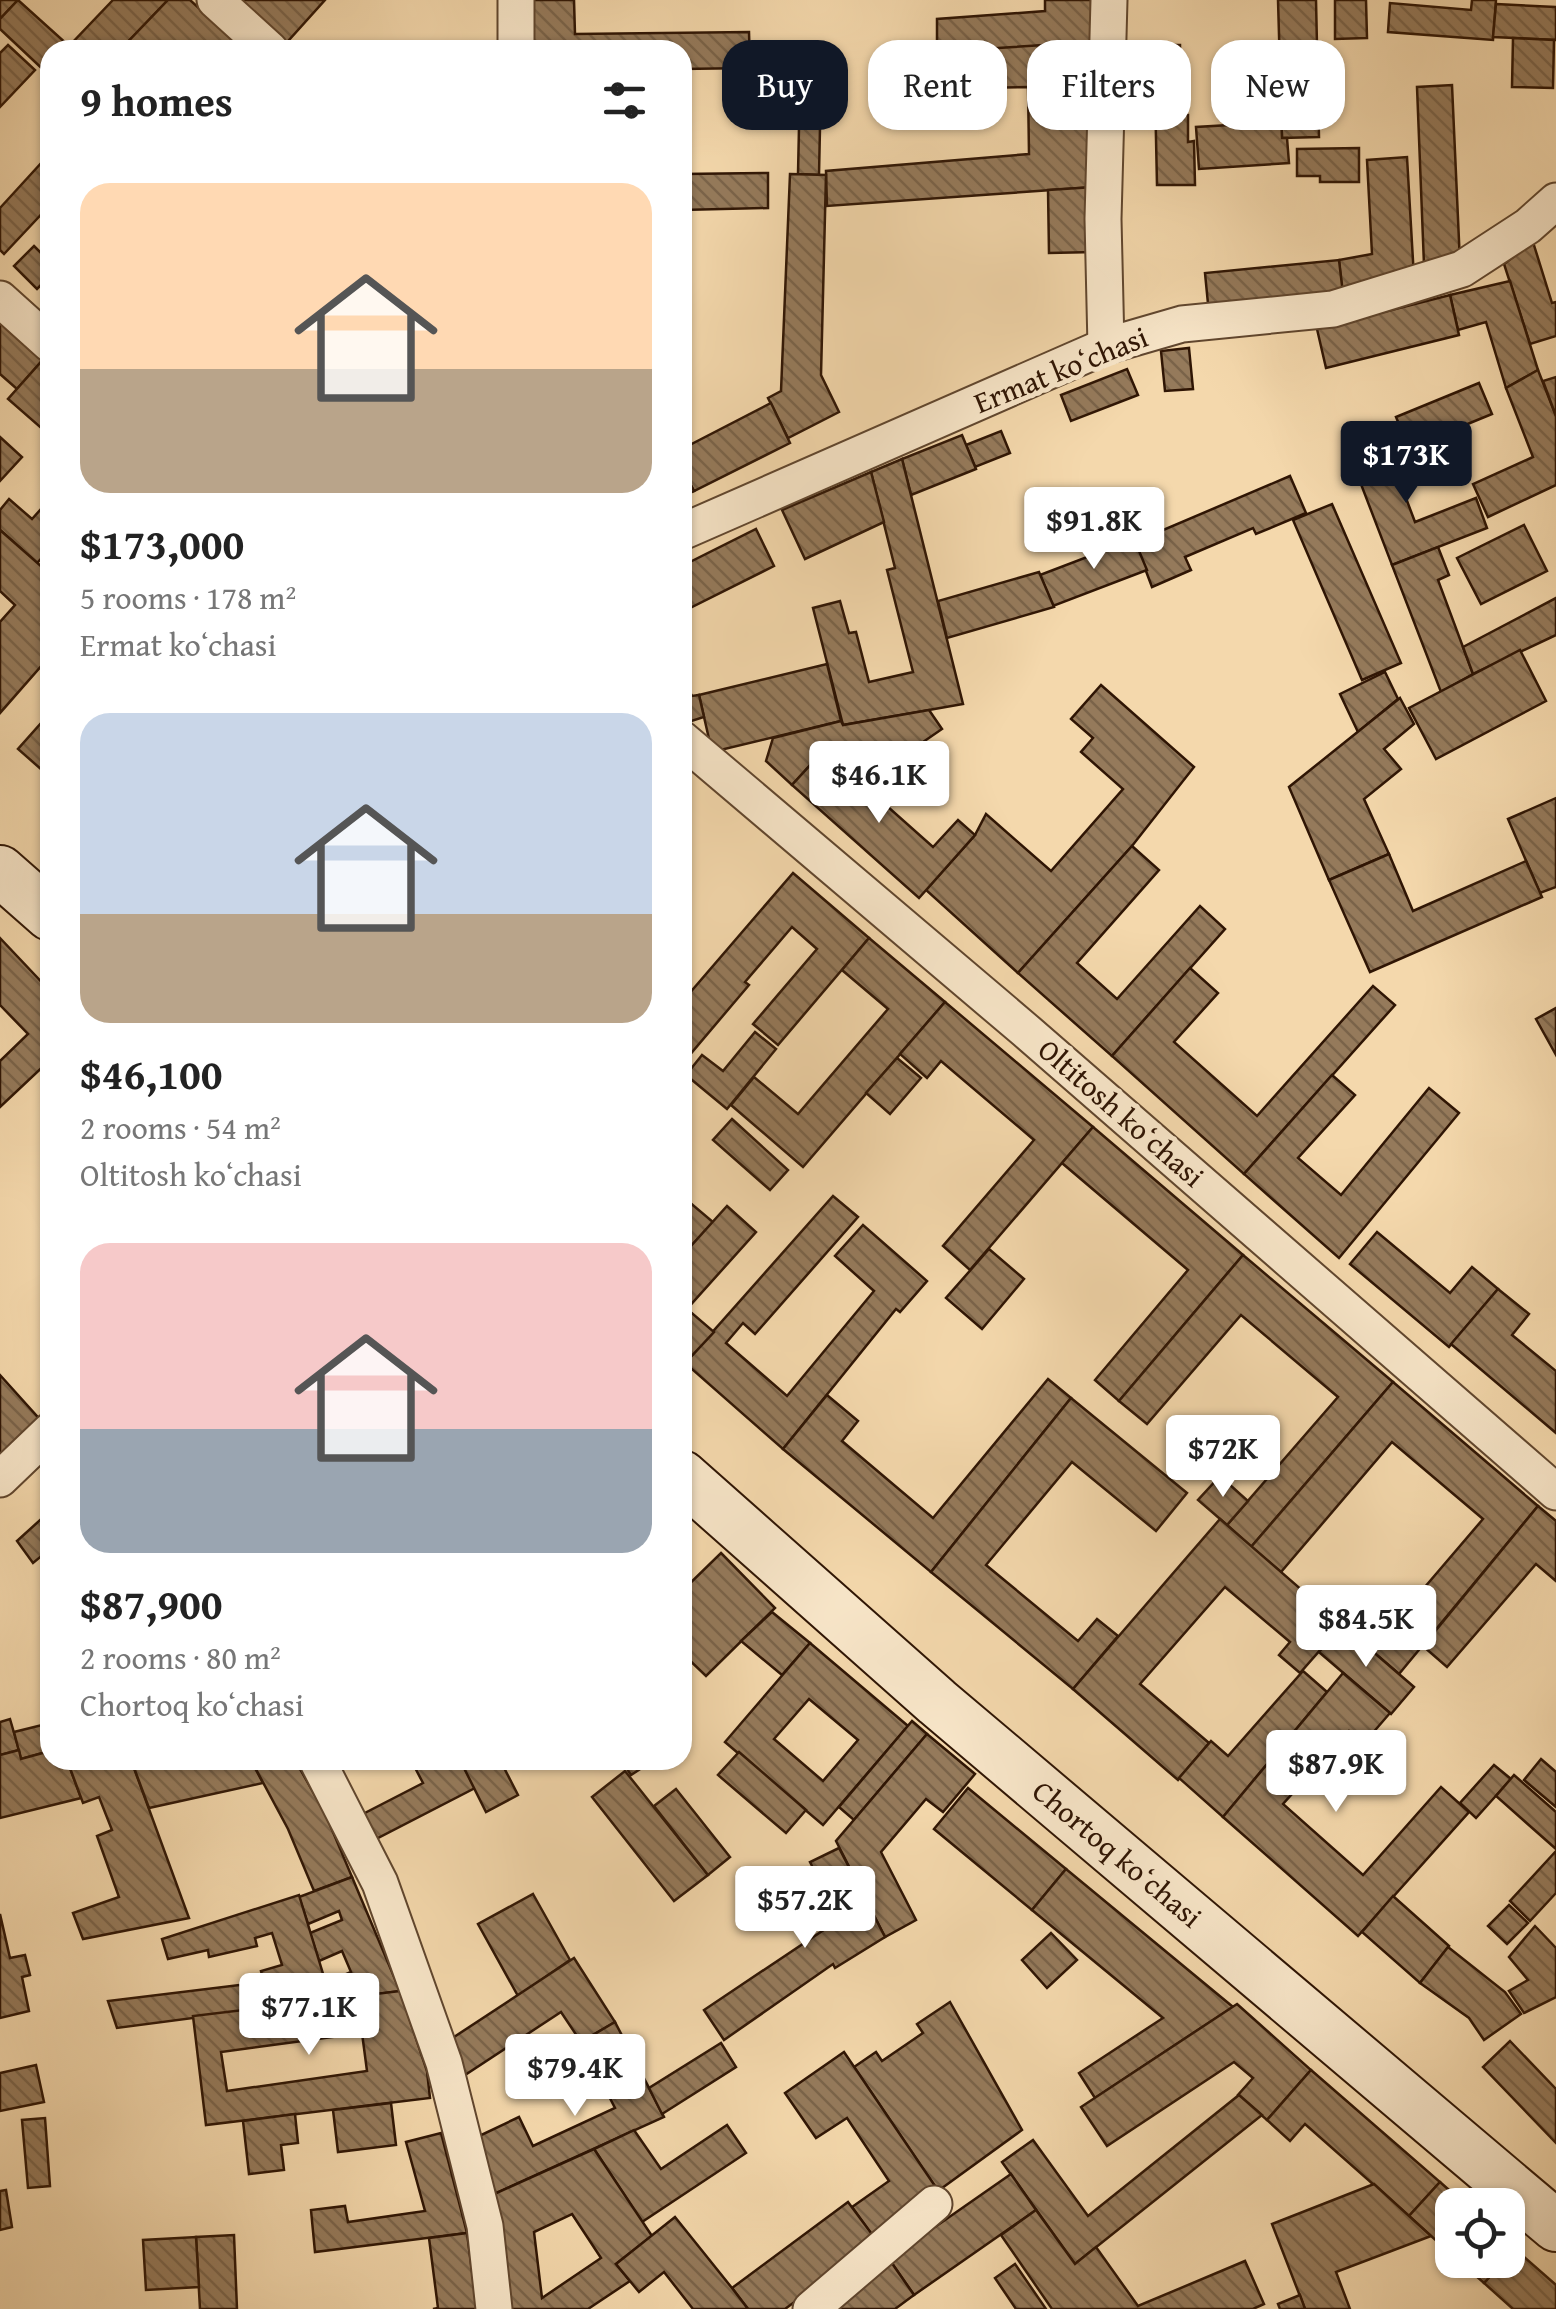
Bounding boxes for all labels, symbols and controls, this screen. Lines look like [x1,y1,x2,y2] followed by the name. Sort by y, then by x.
[722,40,848,130] chip: Buy
[868,40,1007,130] chip: Rent
[1027,40,1191,130] chip: Filters
[1211,40,1345,130] chip: New
[80,70,233,131] text: 9 homes
[597,73,652,128] icon: filters
[276,248,456,428] icon: home
[967,314,1154,424] street label: Ermat koʻchasi
[1336,421,1476,506] pin: $173K
[1363,430,1449,477] text: $173K
[1013,487,1175,572] pin: $91.8K
[1046,496,1142,543] text: $91.8K
[80,513,244,574] text: $173,000
[80,574,296,621] text: 5 rooms · 178 m²
[80,621,277,668] text: Ermat koʻchasi
[798,741,960,826] pin: $46.1K
[831,750,927,797] text: $46.1K
[276,778,456,958] icon: home
[1029,1027,1214,1197] street label: Oltitosh koʻchasi
[80,1043,222,1104] text: $46,100
[80,1104,281,1151] text: 2 rooms · 54 m²
[80,1151,302,1198] text: Oltitosh koʻchasi
[276,1308,456,1488] icon: home
[1164,1415,1282,1500] pin: $72K
[1188,1424,1258,1471] text: $72K
[80,1573,222,1634] text: $87,900
[1285,1585,1447,1670] pin: $84.5K
[1318,1594,1414,1641] text: $84.5K
[80,1634,281,1681] text: 2 rooms · 80 m²
[80,1681,304,1728] text: Chortoq koʻchasi
[1255,1730,1417,1815] pin: $87.9K
[1288,1739,1384,1786] text: $87.9K
[1023,1769,1212,1938] street label: Chortoq koʻchasi
[724,1866,886,1951] pin: $57.2K
[757,1875,853,1922] text: $57.2K
[228,1973,390,2058] pin: $77.1K
[261,1982,357,2029] text: $77.1K
[494,2034,656,2119] pin: $79.4K
[527,2043,623,2090] text: $79.4K
[1435,2188,1525,2278] map controls
[1435,2188,1525,2278] button: locate

